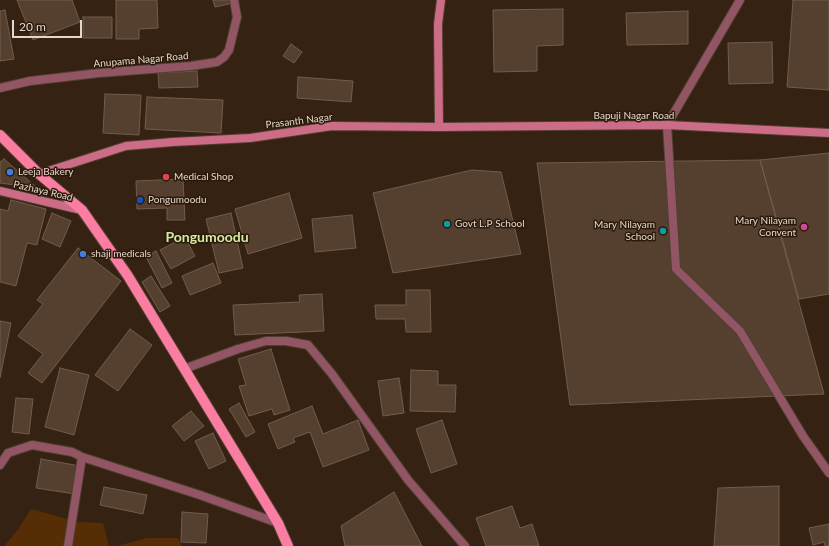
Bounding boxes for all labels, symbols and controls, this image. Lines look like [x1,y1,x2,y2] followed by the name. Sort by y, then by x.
[14,12,84,38] scale bar
[19,19,46,34] text: 20 m
[93,50,189,70] street label: Anupama Nagar Road
[594,110,674,122] street label: Bapuji Nagar Road
[265,111,333,131] street label: Prasanth Nagar
[18,166,73,178] place label: Leeja Bakery
[5,167,15,177] marker: Leeja Bakery
[174,171,233,183] place label: Medical Shop
[161,172,171,182] marker: Medical Shop
[12,178,74,204] street label: Pazhaya Road
[148,194,207,206] place label: Pongumoodu
[135,195,145,205] marker: Pongumoodu
[735,215,796,238] place label: Mary Nilayam Convent
[455,218,525,230] place label: Govt L.P School
[442,219,452,229] marker: Govt L.P School
[594,219,655,242] place label: Mary Nilayam School
[799,222,809,232] marker: Mary Nilayam Convent
[658,226,668,236] marker: Mary Nilayam School
[165,229,249,245] district label: Pongumoodu
[91,248,151,260] place label: shaji medicals
[78,249,88,259] marker: shaji medicals

